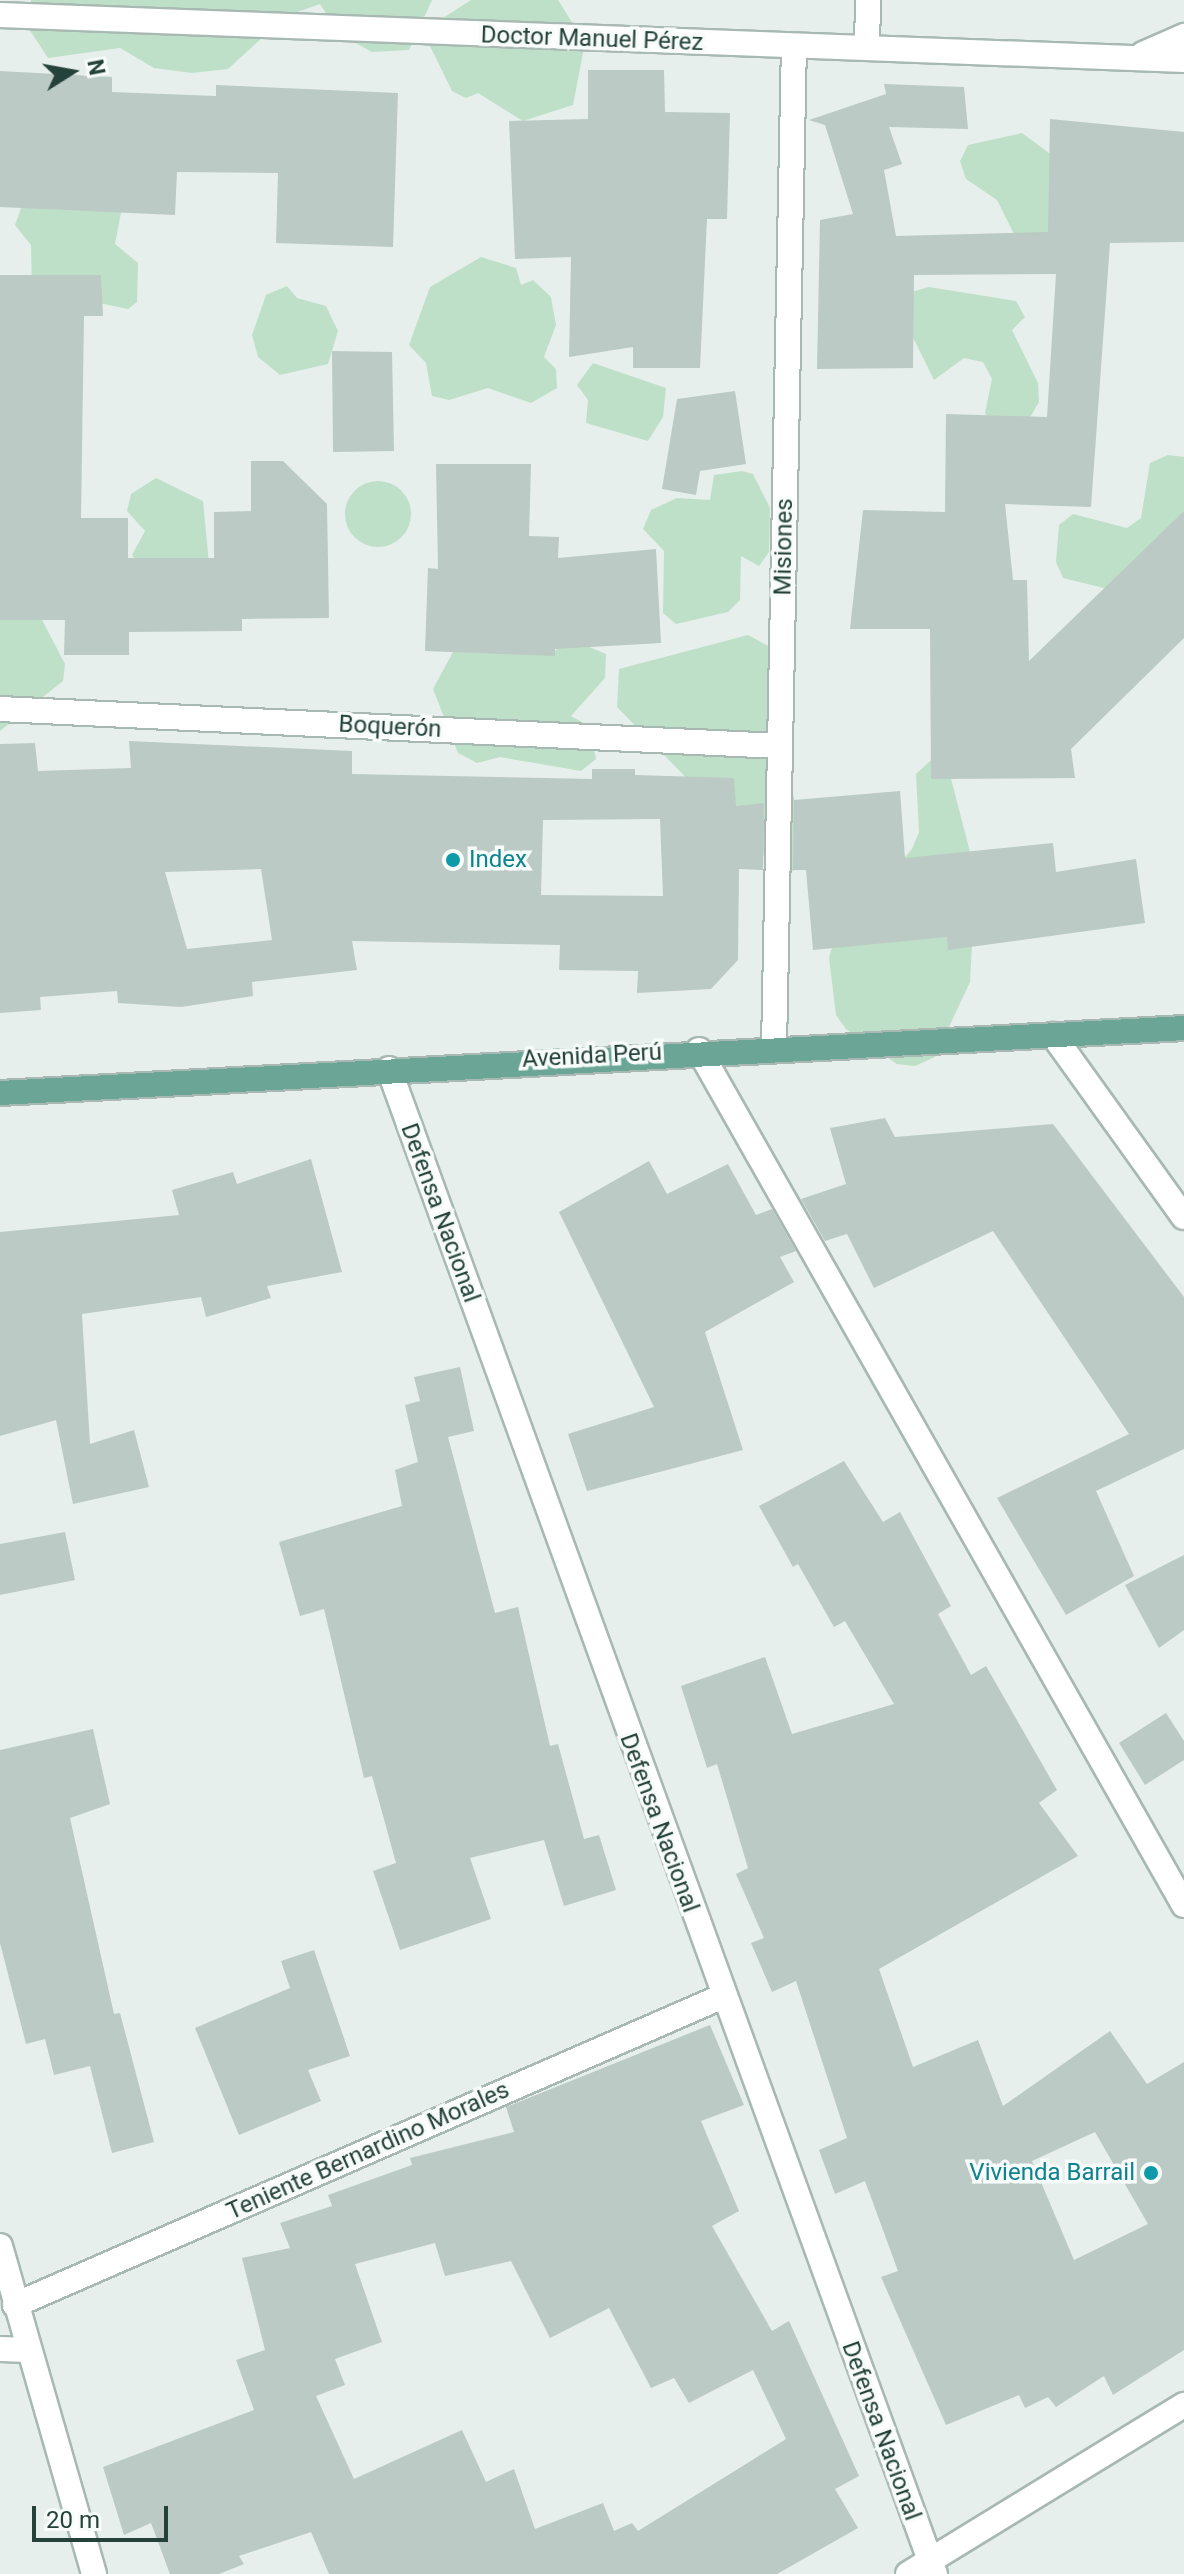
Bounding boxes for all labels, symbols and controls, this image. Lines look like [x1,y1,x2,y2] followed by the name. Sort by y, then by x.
[480,21,704,57] street label: Doctor Manuel Pérez
[32,32,112,112] north arrow
[82,57,110,77] text: N
[769,498,799,596] street label: Misiones
[338,710,442,744] street label: Boquerón
[469,846,527,874] place label: Index
[444,851,462,869] marker: Index
[521,1038,663,1074] street label: Avenida Perú
[394,1120,486,1306] street label: Defensa Nacional
[613,1730,705,1916] street label: Defensa Nacional
[222,2076,514,2226] street label: Teniente Bernardino Morales
[969,2159,1135,2187] place label: Vivienda Barrail
[1142,2164,1160,2182] marker: Vivienda Barrail
[835,2338,927,2524] street label: Defensa Nacional
[36,2490,172,2540] scale bar
[46,2506,100,2534] text: 20 m

